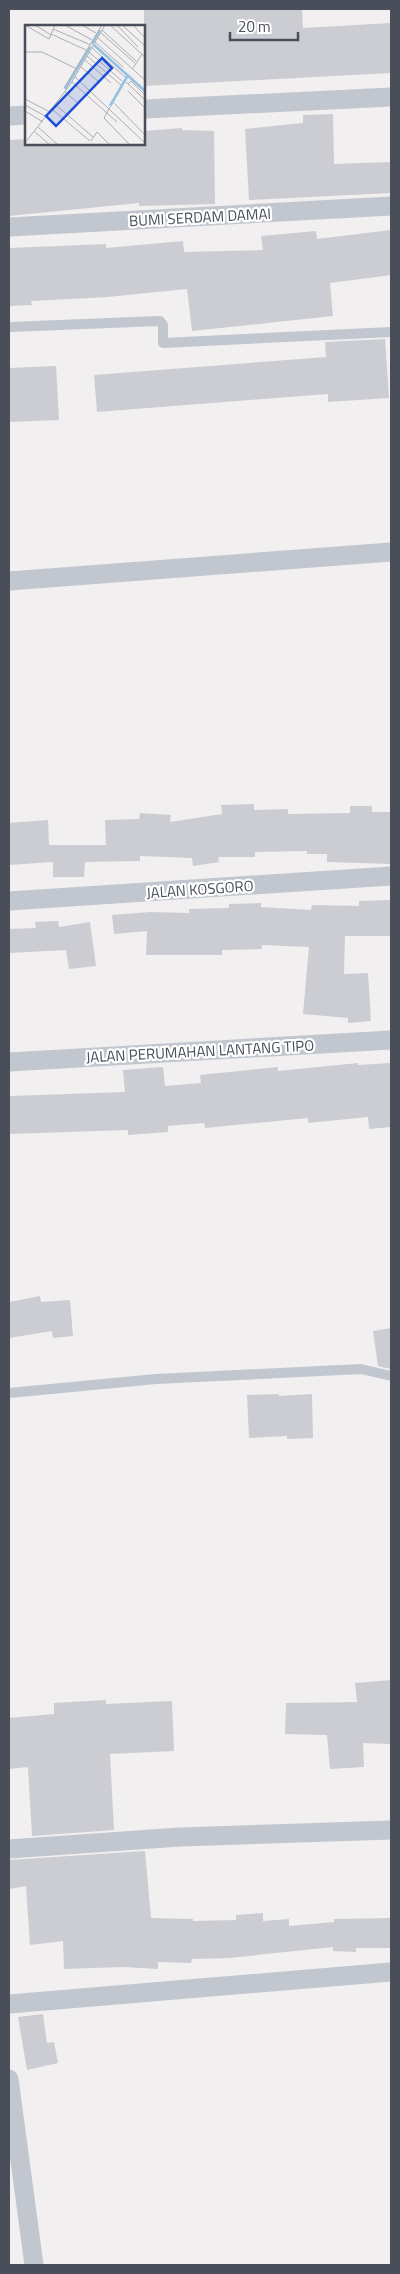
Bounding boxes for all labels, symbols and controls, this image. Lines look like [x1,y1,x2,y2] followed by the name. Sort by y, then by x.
[230,10,298,42] scale bar
[238,15,271,38] text: 20 m
[25,25,145,145] inset map
[128,202,272,232] street label: BUMI SERDAM DAMAI
[146,874,254,904] street label: JALAN KOSGORO
[85,1034,315,1068] street label: JALAN PERUMAHAN LANTANG TIPO

